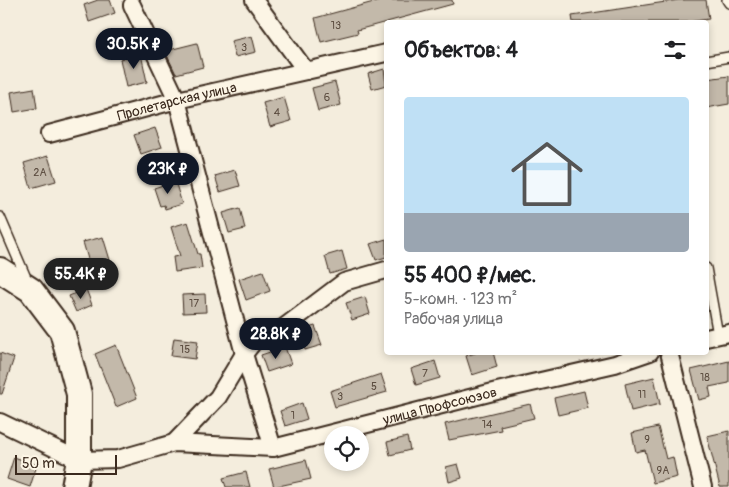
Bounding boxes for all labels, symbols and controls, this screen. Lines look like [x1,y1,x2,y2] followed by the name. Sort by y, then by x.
[331,19,341,32] house number: 13
[88,28,180,70] pin: 30.5K ₽
[107,34,161,54] text: 30.5K ₽
[661,36,689,64] icon: filters
[404,37,518,64] text: Объектов: 4
[241,41,247,54] house number: 3
[115,78,238,124] street label: Пролетарская улица
[324,91,330,104] house number: 6
[274,106,281,119] house number: 4
[502,129,592,219] icon: home
[133,152,203,195] pin: 23K ₽
[148,159,188,179] text: 23K ₽
[33,166,47,179] house number: 2А
[35,258,127,300] pin: 55.4K ₽
[404,262,536,289] text: 55 400 ₽/мес.
[55,264,107,284] text: 55.4K ₽
[404,289,517,309] text: 5-комн. · 123 m²
[189,297,199,310] house number: 17
[404,309,503,329] text: Рабочая улица
[230,318,322,360] pin: 28.8K ₽
[250,324,302,344] text: 28.8K ₽
[180,343,190,356] house number: 15
[422,367,428,380] house number: 7
[700,371,710,384] house number: 18
[371,380,377,393] house number: 5
[380,383,499,429] street label: улица Профсоюзов
[638,388,646,401] house number: 11
[337,390,343,403] house number: 3
[291,409,295,422] house number: 1
[482,418,493,431] house number: 14
[324,426,369,471] map controls
[324,426,369,471] button: locate
[644,433,650,446] house number: 9
[15,452,118,475] scale bar
[22,455,55,472] text: 50 m
[657,464,669,477] house number: 9А

